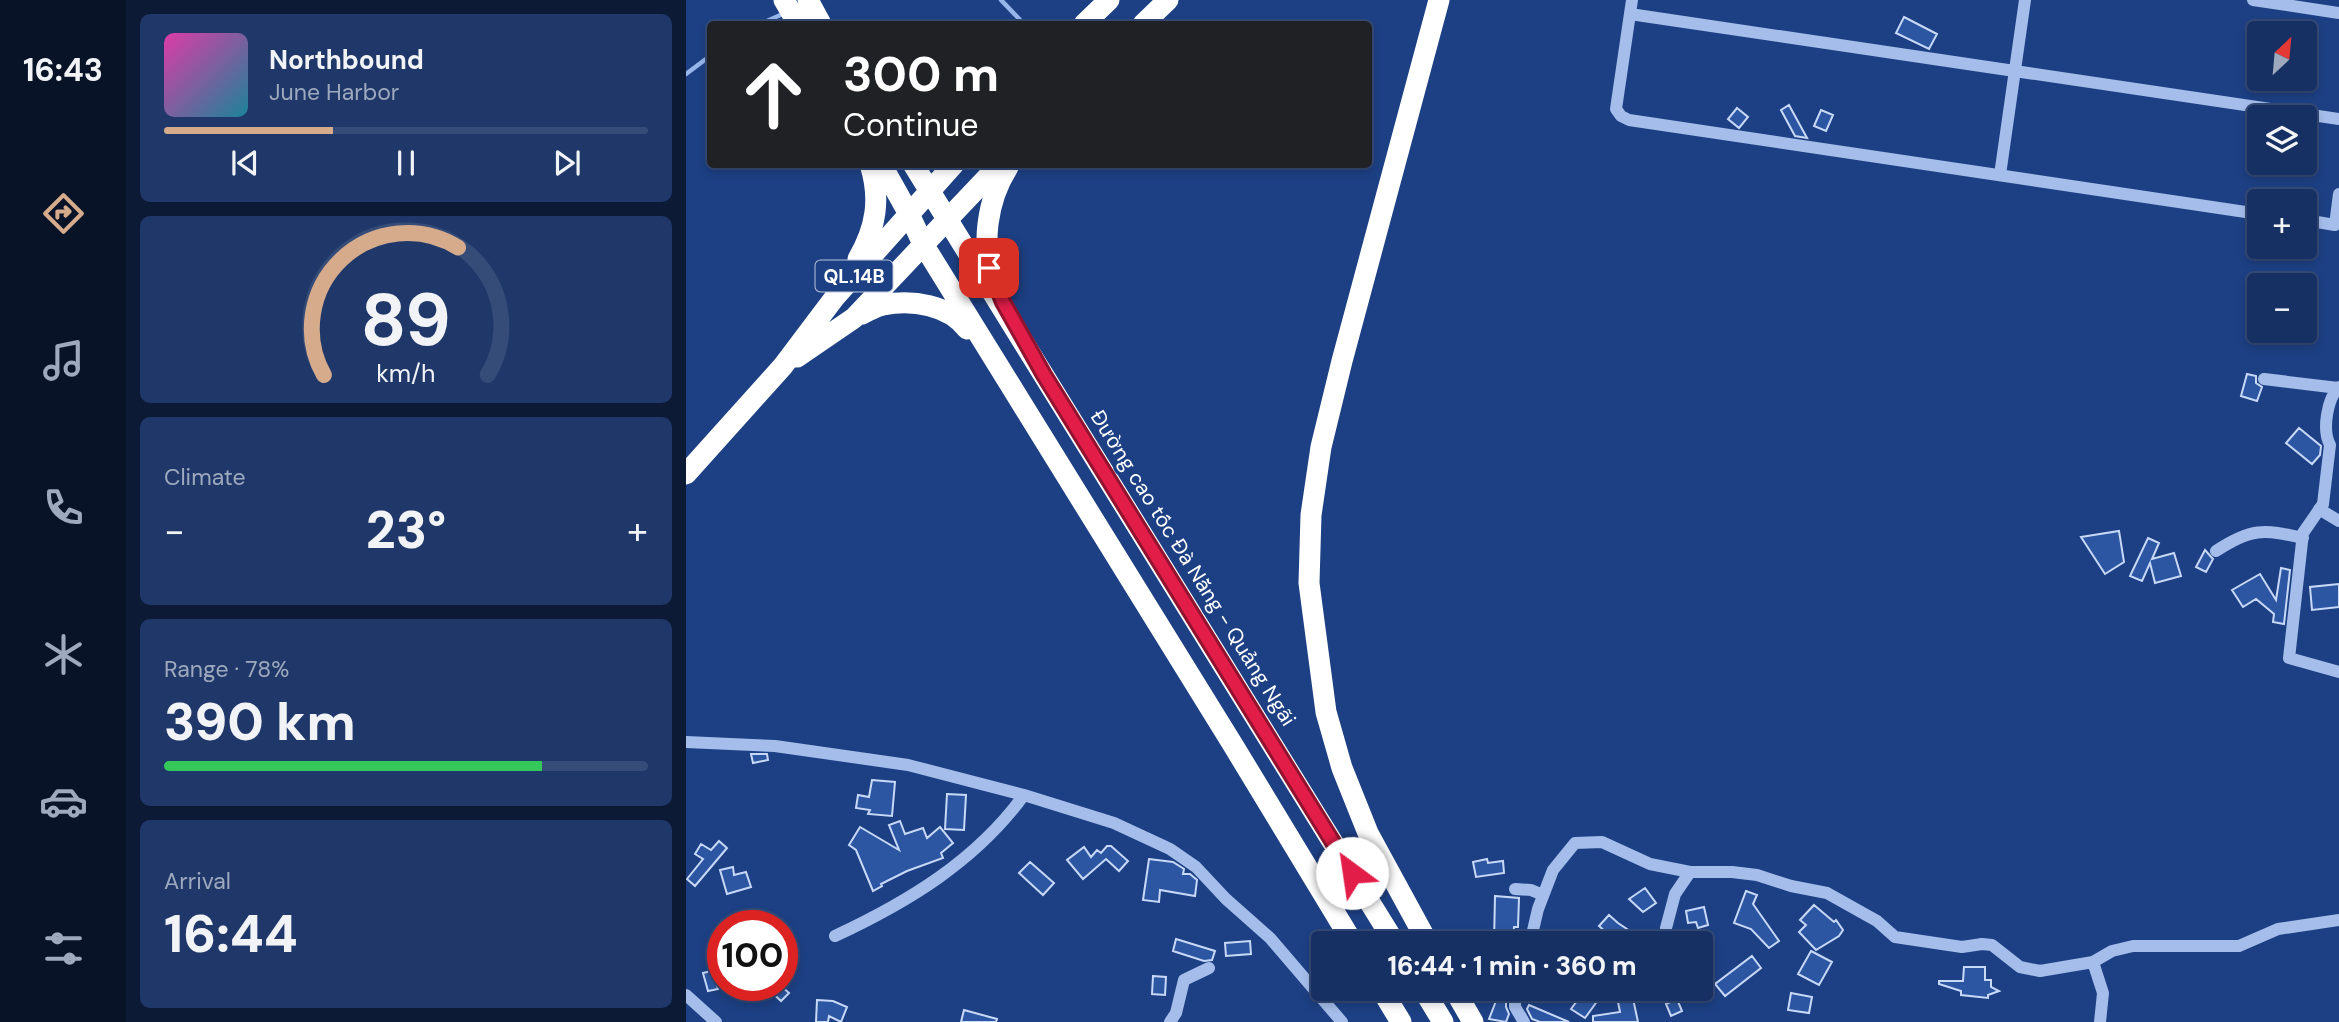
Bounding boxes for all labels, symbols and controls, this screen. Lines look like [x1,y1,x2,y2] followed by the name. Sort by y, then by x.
[2247,21,2317,91] north arrow
[2247,21,2317,343] map controls
[843,42,999,106] text: 300 m
[269,43,424,77] text: Northbound
[23,49,103,91] text: 16:43
[728,49,819,140] icon: ahead
[269,77,399,107] text: June Harbor
[843,104,978,146] text: Continue
[2247,105,2317,175] button: layers
[226,144,264,182] icon: previous
[387,144,425,182] icon: pause
[548,144,586,182] icon: next
[39,189,88,238] icon: directions
[2247,189,2317,259] button: +
[959,238,1019,298] pin
[970,249,1008,287] icon: arrive
[816,260,892,292] road number: QL.14B
[2247,273,2317,343] button: −
[361,274,451,369] text: 89
[39,336,88,385] icon: music
[376,357,436,390] text: km/h
[1084,405,1302,731] street label: Đường cao tốc Đà Nẵng - Quảng Ngãi
[164,462,246,492] text: Climate
[39,483,88,532] icon: phone
[366,496,446,564] text: 23°
[164,506,185,556] text: −
[627,506,648,556] text: +
[39,630,88,679] icon: climate
[164,654,289,684] text: Range · 78%
[164,688,356,756] text: 390 km
[39,777,88,826] icon: car
[1315,836,1389,910] position arrow
[164,866,231,896] text: Arrival
[164,900,298,968] text: 16:44
[707,910,798,1001] speed limit sign: 100
[39,924,88,973] icon: filters
[1387,949,1637,983] text: 16:44 · 1 min · 360 m

